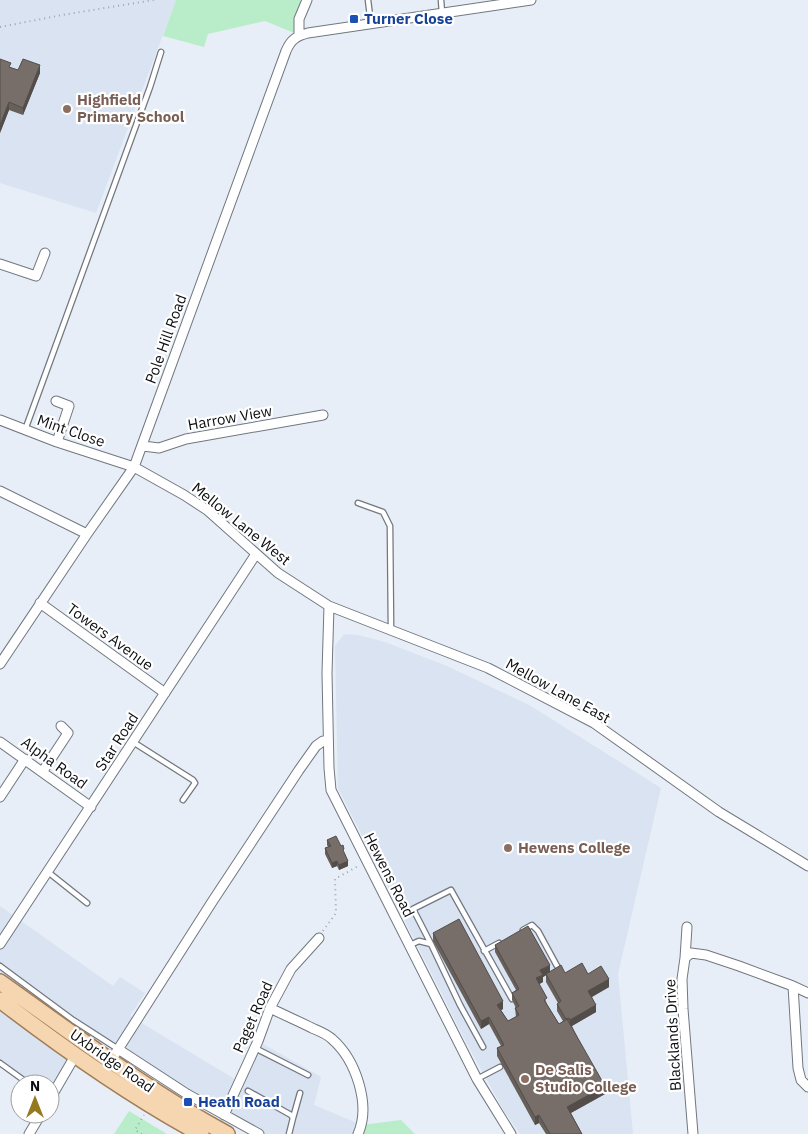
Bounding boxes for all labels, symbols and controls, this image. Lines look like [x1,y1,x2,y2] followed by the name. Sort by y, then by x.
[364,9,453,28] place label: Turner Close
[348,13,360,25] marker: Turner Close
[77,90,185,126] place label: Highfield Primary School
[61,103,73,115] marker: Highfield Primary School
[141,292,190,386] street label: Pole Hill Road
[186,401,274,434] street label: Harrow View
[35,410,108,451] street label: Mint Close
[188,478,295,569] street label: Mellow Lane West
[63,599,157,674] street label: Towers Avenue
[503,654,614,727] street label: Mellow Lane East
[91,709,142,774] street label: Star Road
[18,732,91,793] street label: Alpha Road
[360,829,419,920] street label: Hewens Road
[518,838,630,857] place label: Hewens College
[502,842,514,854] marker: Hewens College
[228,978,277,1056] street label: Paget Road
[660,978,685,1092] street label: Blacklands Drive
[66,1025,158,1097] street label: Uxbridge Road
[535,1060,637,1096] place label: De Salis Studio College
[519,1073,531,1085] marker: De Salis Studio College
[10,1074,60,1124] north arrow
[30,1077,40,1095] text: N
[198,1092,280,1111] place label: Heath Road
[182,1096,194,1108] marker: Heath Road

